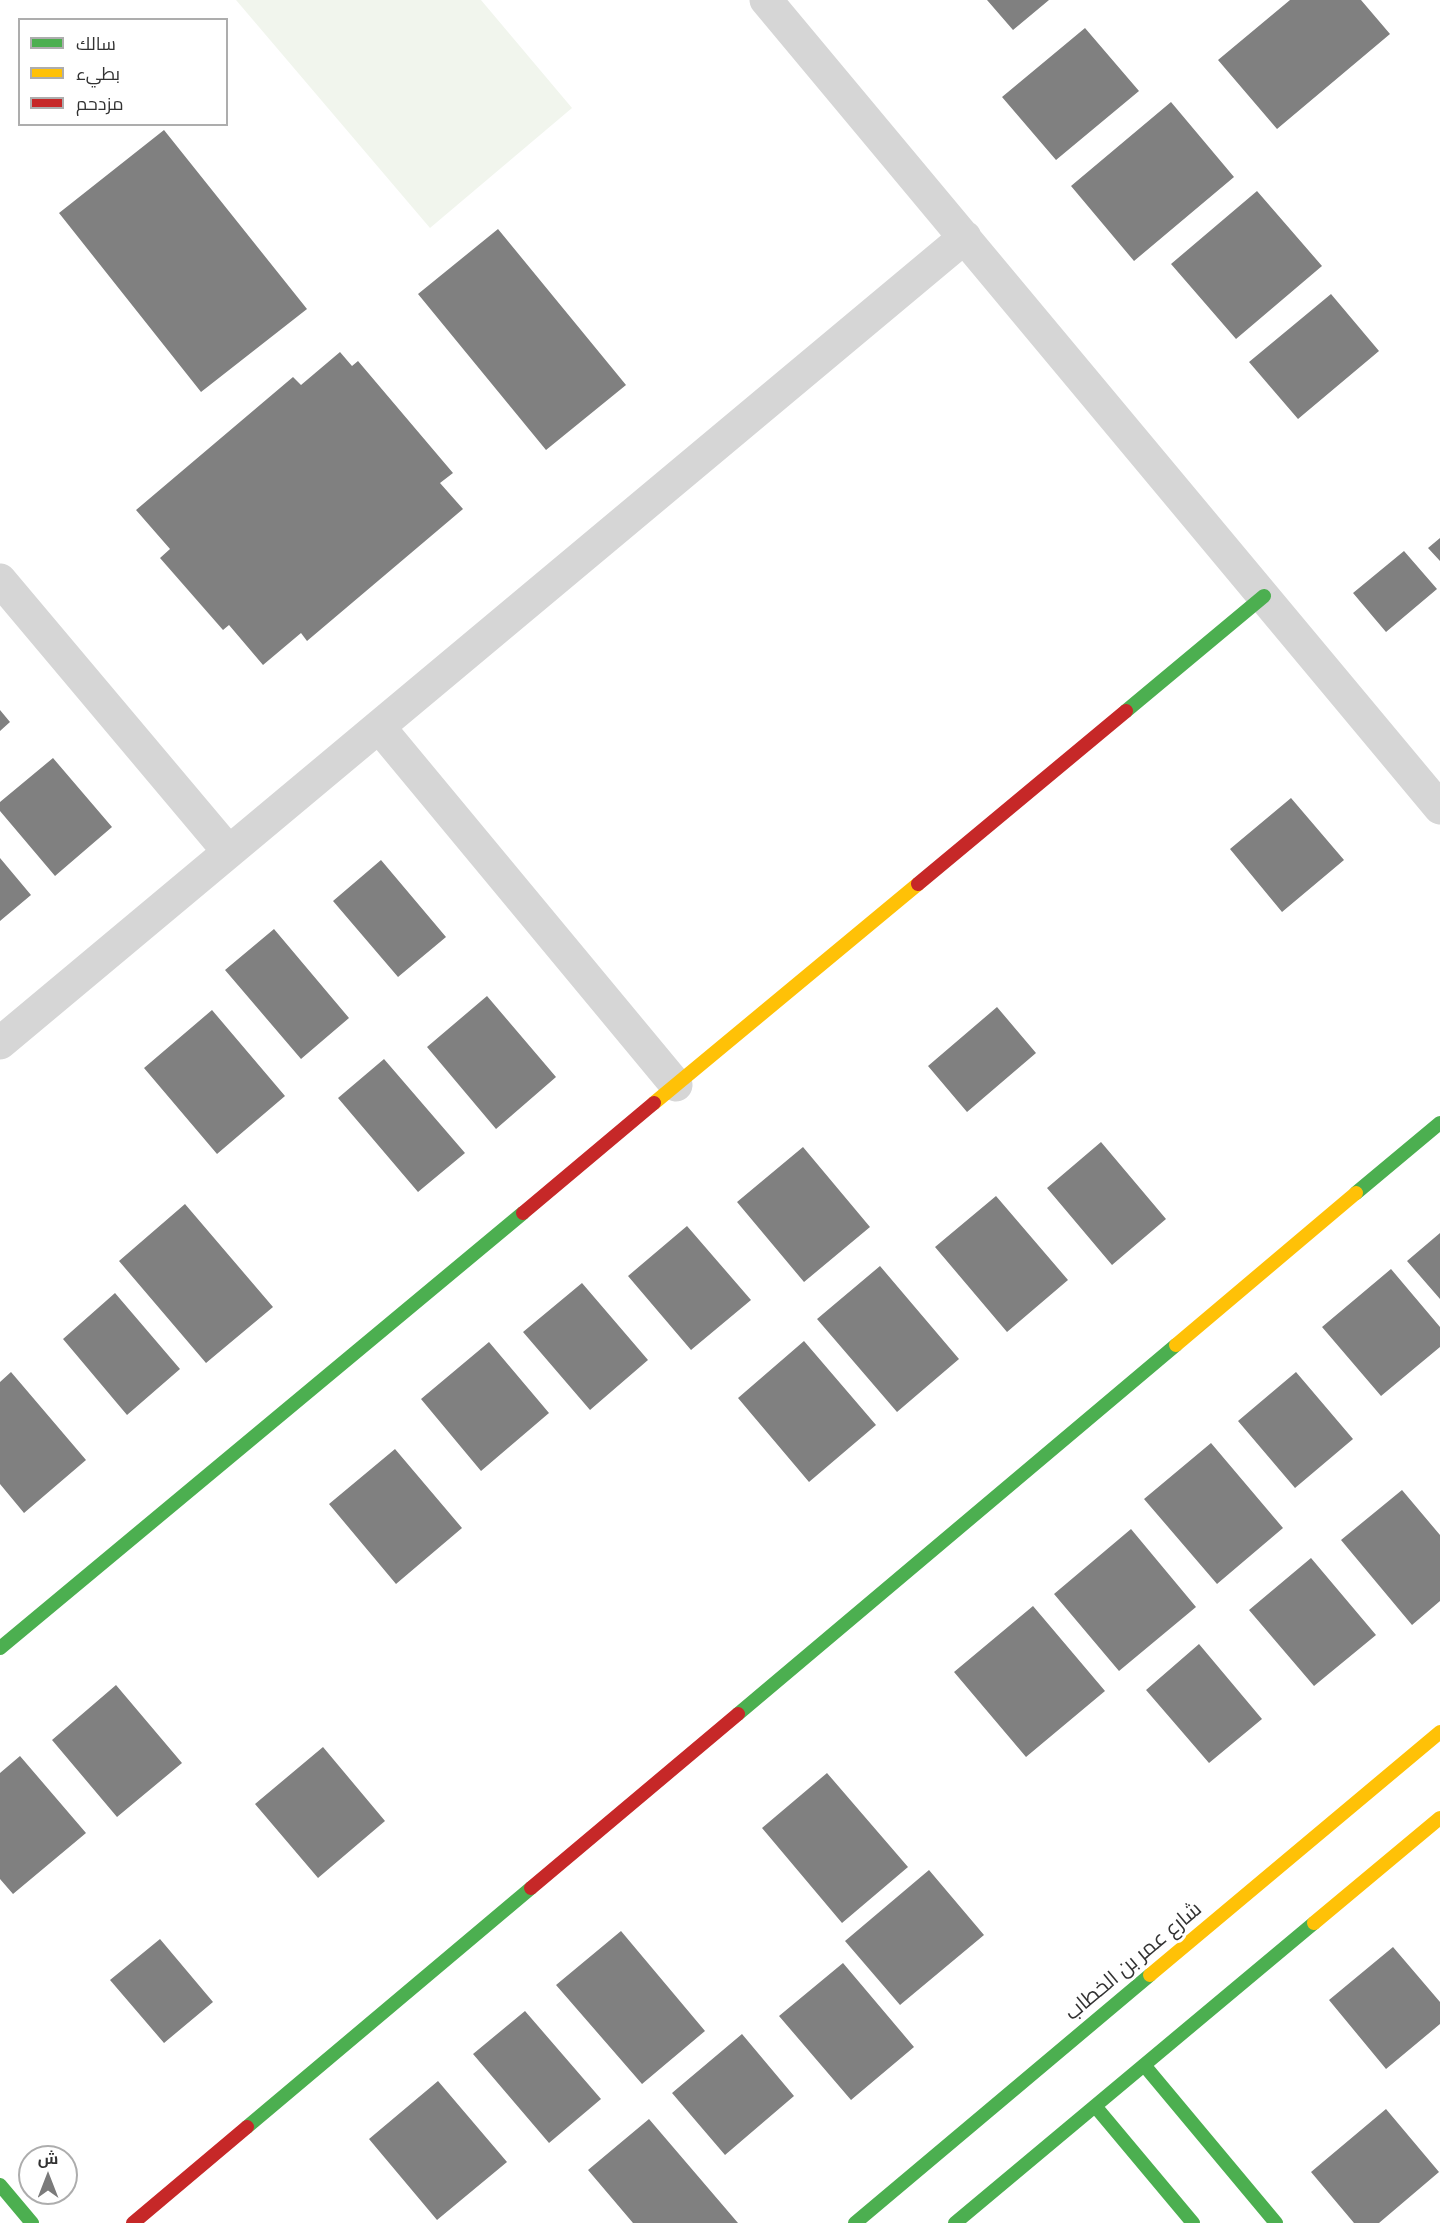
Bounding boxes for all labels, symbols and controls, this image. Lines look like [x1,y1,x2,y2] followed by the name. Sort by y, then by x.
[18,18,228,126] legend
[76,33,116,54] text: سالك
[76,63,120,84] text: بطيء
[76,93,124,114] text: مزدحم
[1060,1897,1208,2027] street label: شارع عمر بن الخطاب
[18,2145,78,2205] north arrow
[38,2149,58,2168] text: ش

